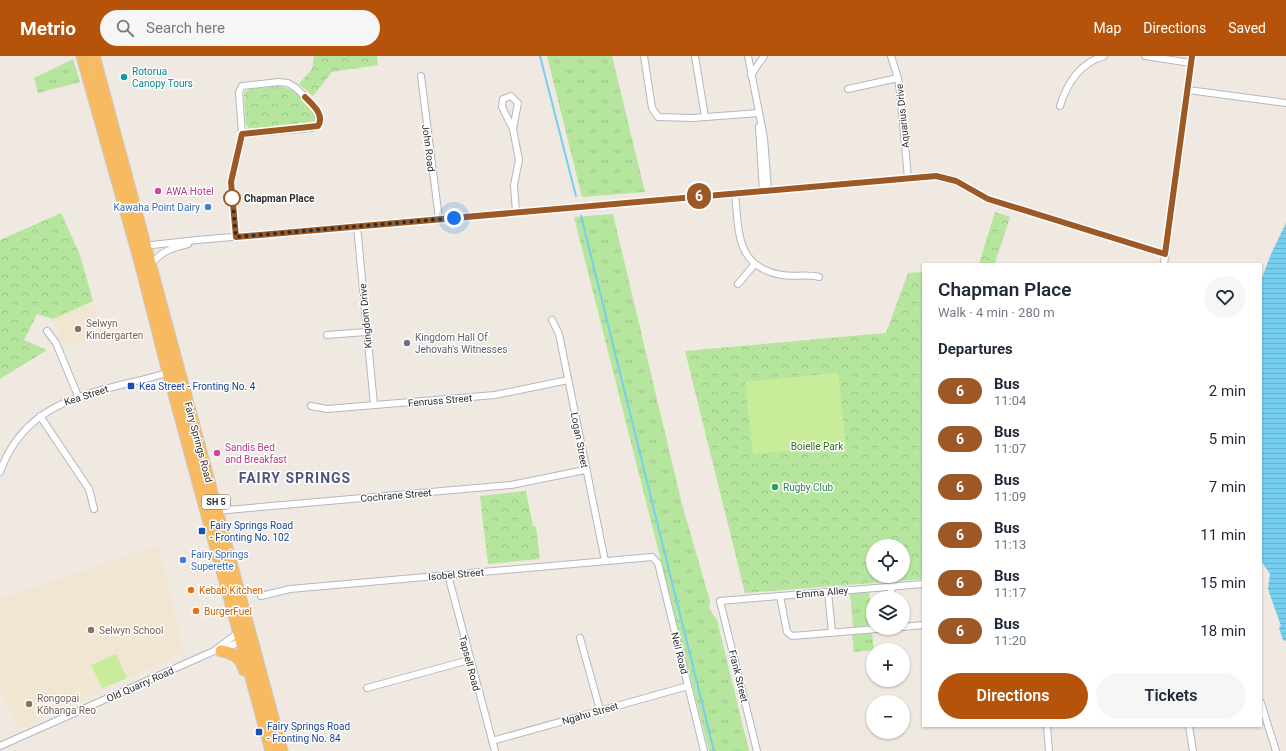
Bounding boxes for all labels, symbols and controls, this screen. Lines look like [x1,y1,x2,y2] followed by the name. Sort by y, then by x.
[100,10,380,46] search box
[20,17,76,40] text: Metrio
[114,17,136,39] icon: search
[146,19,225,37] text: Search here
[1094,20,1121,36] text: Map
[1143,20,1206,36] text: Directions
[1228,20,1266,36] text: Saved
[132,66,193,89] place label: Rotorua Canopy Tours
[119,72,129,82] marker: Rotorua Canopy Tours
[894,83,911,149] street label: Aquarius Drive
[420,124,437,172] street label: John Road
[686,183,712,209] line badge: 6
[153,186,163,196] marker: AWA Hotel
[166,186,214,197] place label: AWA Hotel
[695,188,703,204] text: 6
[223,189,241,207] marker: Chapman Place
[244,193,315,204] place label: Chapman Place
[114,202,200,213] place label: Kawaha Point Dairy
[203,202,213,212] marker: Kawaha Point Dairy
[444,208,464,228] your location
[1204,276,1246,318] button: heart
[938,278,1071,301] text: Chapman Place
[357,283,374,349] street label: Kingdom Drive
[938,305,1055,320] text: Walk · 4 min · 280 m
[86,318,143,341] place label: Selwyn Kindergarten
[73,324,83,334] marker: Selwyn Kindergarten
[415,332,507,355] place label: Kingdom Hall Of Jehovah's Witnesses
[402,338,412,348] marker: Kingdom Hall Of Jehovah's Witnesses
[938,340,1013,358] text: Departures
[994,375,1020,393] text: Bus
[126,381,136,391] marker: Kea Street - Fronting No. 4
[139,381,256,392] place label: Kea Street - Fronting No. 4
[1209,382,1246,400] text: 2 min
[63,383,110,408] street label: Kea Street
[956,383,964,399] text: 6
[408,392,473,409] street label: Fenruss Street
[994,393,1026,408] text: 11:04
[182,401,215,484] street label: Fairy Springs Road
[569,411,590,469] street label: Logan Street
[994,423,1020,441] text: Bus
[1209,430,1246,448] text: 5 min
[956,431,964,447] text: 6
[791,441,844,452] park label: Boielle Park
[994,441,1026,456] text: 11:07
[225,442,287,465] place label: Sandis Bed and Breakfast
[212,448,222,458] marker: Sandis Bed and Breakfast
[239,470,351,486] district label: FAIRY SPRINGS
[994,471,1020,489] text: Bus
[1209,478,1246,496] text: 7 min
[956,479,964,495] text: 6
[770,482,780,492] marker: Rugby Club
[783,482,834,493] place label: Rugby Club
[360,487,432,504] street label: Cochrane Street
[994,489,1026,504] text: 11:09
[202,495,230,509] road number: SH 5
[994,519,1020,537] text: Bus
[210,520,293,543] place label: Fairy Springs Road - Fronting No. 102
[197,526,207,536] marker: Fairy Springs Road - Fronting No. 102
[1200,526,1246,544] text: 11 min
[956,527,964,543] text: 6
[994,537,1026,552] text: 11:13
[866,539,910,739] map controls
[866,539,910,583] button: locate
[191,549,249,572] place label: Fairy Springs Superette
[178,555,188,565] marker: Fairy Springs Superette
[428,567,484,582] street label: Isobel Street
[994,567,1020,585] text: Bus
[1200,574,1246,592] text: 15 min
[956,575,964,591] text: 6
[186,585,196,595] marker: Kebab Kitchen
[199,585,263,596] place label: Kebab Kitchen
[795,585,849,600] street label: Emma Alley
[994,585,1026,600] text: 11:17
[866,591,910,635] button: layers
[191,606,201,616] marker: BurgerFuel
[204,606,252,617] place label: BurgerFuel
[994,615,1020,633] text: Bus
[1200,622,1246,640] text: 18 min
[956,623,964,639] text: 6
[86,625,96,635] marker: Selwyn School
[99,625,163,636] place label: Selwyn School
[669,631,690,675] street label: Neil Road
[994,633,1026,648] text: 11:20
[457,634,482,692] street label: Tapsell Road
[866,643,910,687] button: +
[727,649,750,703] street label: Frank Street
[105,665,175,704] street label: Old Quarry Road
[938,673,1088,719] button: Directions
[1096,673,1246,719] button: Tickets
[37,693,96,716] place label: Rongopai Kōhanga Reo
[866,695,910,739] button: −
[24,699,34,709] marker: Rongopai Kōhanga Reo
[561,700,620,727] street label: Ngahu Street
[267,721,350,744] place label: Fairy Springs Road - Fronting No. 84
[254,727,264,737] marker: Fairy Springs Road - Fronting No. 84

